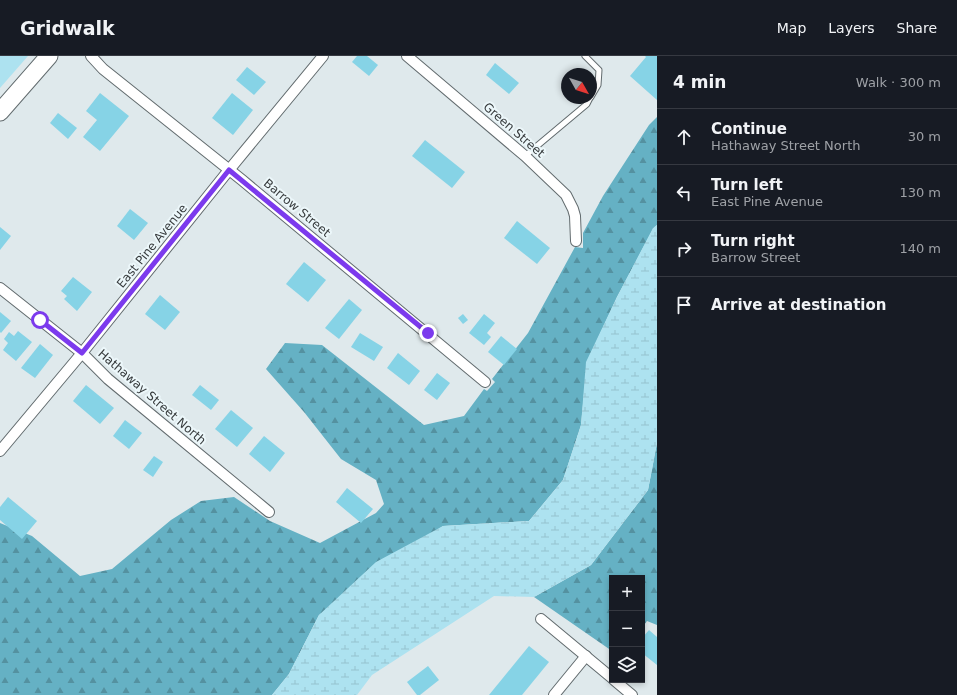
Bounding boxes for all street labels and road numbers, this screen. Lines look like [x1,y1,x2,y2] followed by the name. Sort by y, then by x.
[480,100,548,161] street label: Green Street
[261,176,333,240] street label: Barrow Street
[114,201,190,291] street label: East Pine Avenue
[95,346,209,448] street label: Hathaway Street North

